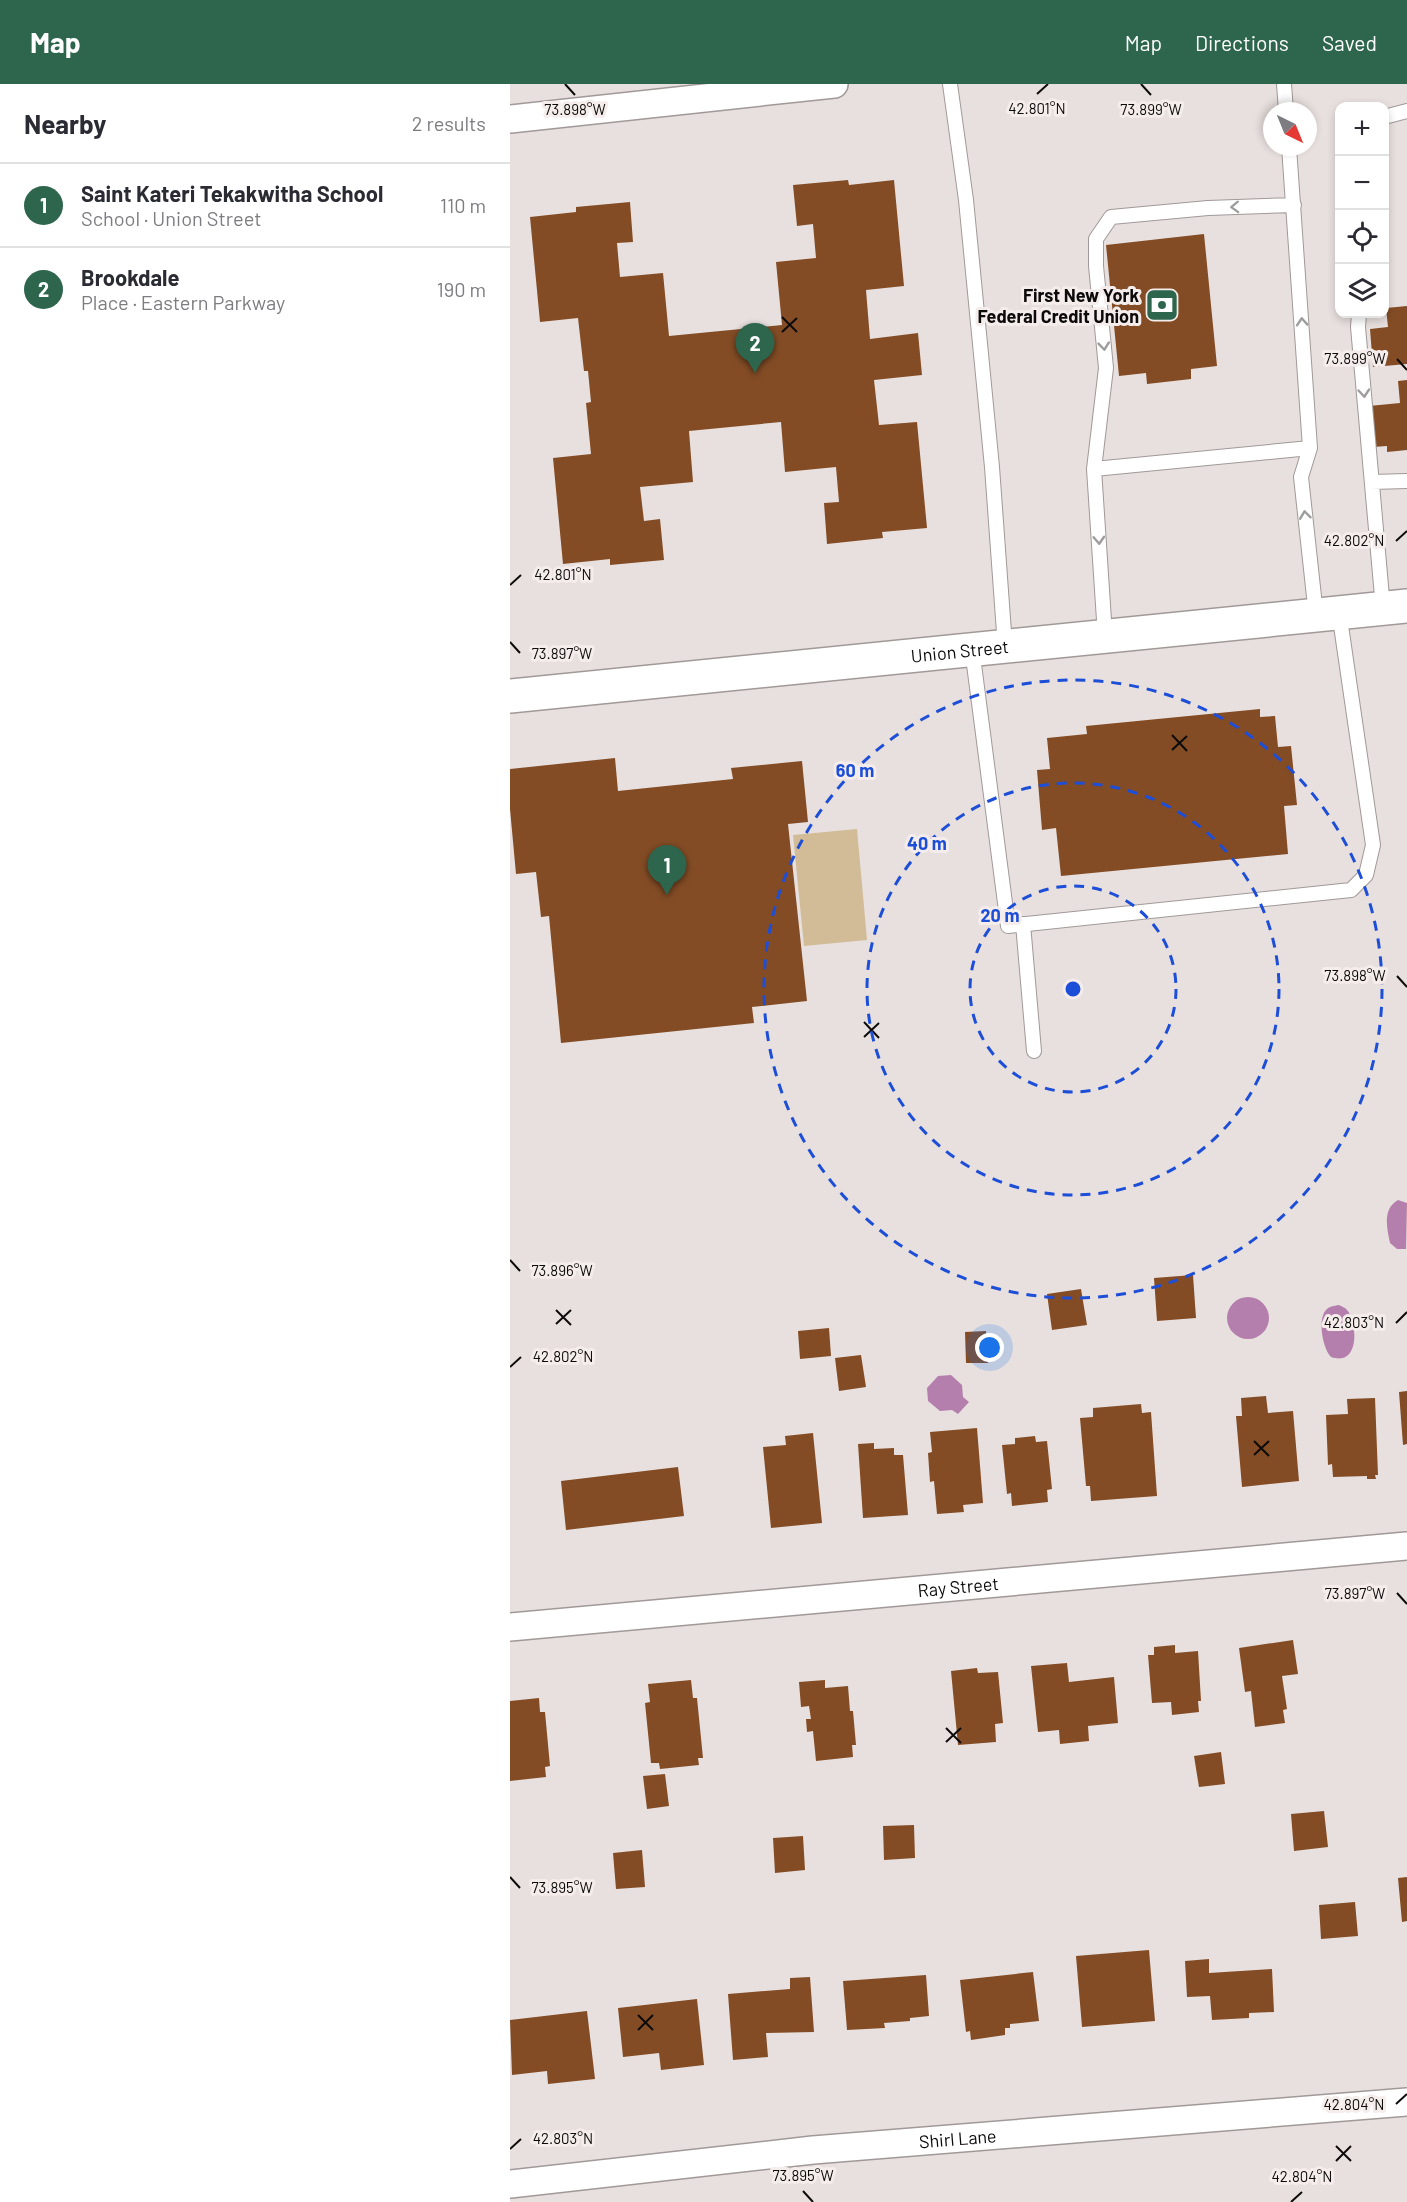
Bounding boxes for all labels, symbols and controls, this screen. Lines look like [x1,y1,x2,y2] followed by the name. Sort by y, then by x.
[30,25,81,59] text: Map
[1125,30,1162,55] text: Map
[1195,30,1289,55] text: Directions
[1322,30,1377,55] text: Saved
[1008,99,1066,117] text: 42.801°N
[544,100,606,118] text: 73.898°W
[1120,100,1182,118] text: 73.899°W
[1263,102,1317,156] north arrow
[1335,102,1389,318] map controls
[1335,102,1389,156] button: +
[24,108,106,139] text: Nearby
[412,111,486,135] text: 2 results
[1335,156,1389,210] button: −
[81,180,383,206] text: Saint Kateri Tekakwitha School
[40,193,47,217] text: 1
[440,193,486,217] text: 110 m
[1231,201,1240,214] one-way arrow
[81,206,261,230] text: School · Union Street
[1335,210,1389,264] button: locate
[81,264,179,290] text: Brookdale
[1335,264,1389,318] button: layers
[38,277,49,301] text: 2
[437,277,486,301] text: 190 m
[978,284,1139,327] place label: First New York Federal Credit Union
[1144,287,1180,323] bank icon: First New York Federal Credit Union
[81,290,285,314] text: Place · Eastern Parkway
[1295,318,1308,327] one-way arrow
[736,324,774,373] pin: 2
[1097,341,1110,350] one-way arrow
[1324,349,1386,367] text: 73.899°W
[1357,388,1370,397] one-way arrow
[1300,511,1312,520] one-way arrow
[1324,531,1384,549] text: 42.802°N
[1092,535,1105,544] one-way arrow
[534,565,592,583] text: 42.801°N
[910,635,1010,667] street label: Union Street
[532,644,592,662] text: 73.897°W
[836,759,874,781] text: 60 m
[907,832,947,854] text: 40 m
[648,846,686,895] pin: 1
[981,904,1019,926] text: 20 m
[1324,966,1386,984] text: 73.898°W
[1063,979,1083,999] centre of rings
[531,1261,593,1279] text: 73.896°W
[1324,1313,1384,1331] text: 42.803°N
[975,1333,1004,1362] your location
[533,1347,593,1365] text: 42.802°N
[917,1572,1000,1601] street label: Ray Street
[1325,1584,1385,1602] text: 73.897°W
[531,1878,593,1896] text: 73.895°W
[1324,2095,1384,2113] text: 42.804°N
[918,2124,997,2152] street label: Shirl Lane
[533,2129,593,2147] text: 42.803°N
[772,2166,834,2184] text: 73.895°W
[1272,2167,1332,2185] text: 42.804°N

